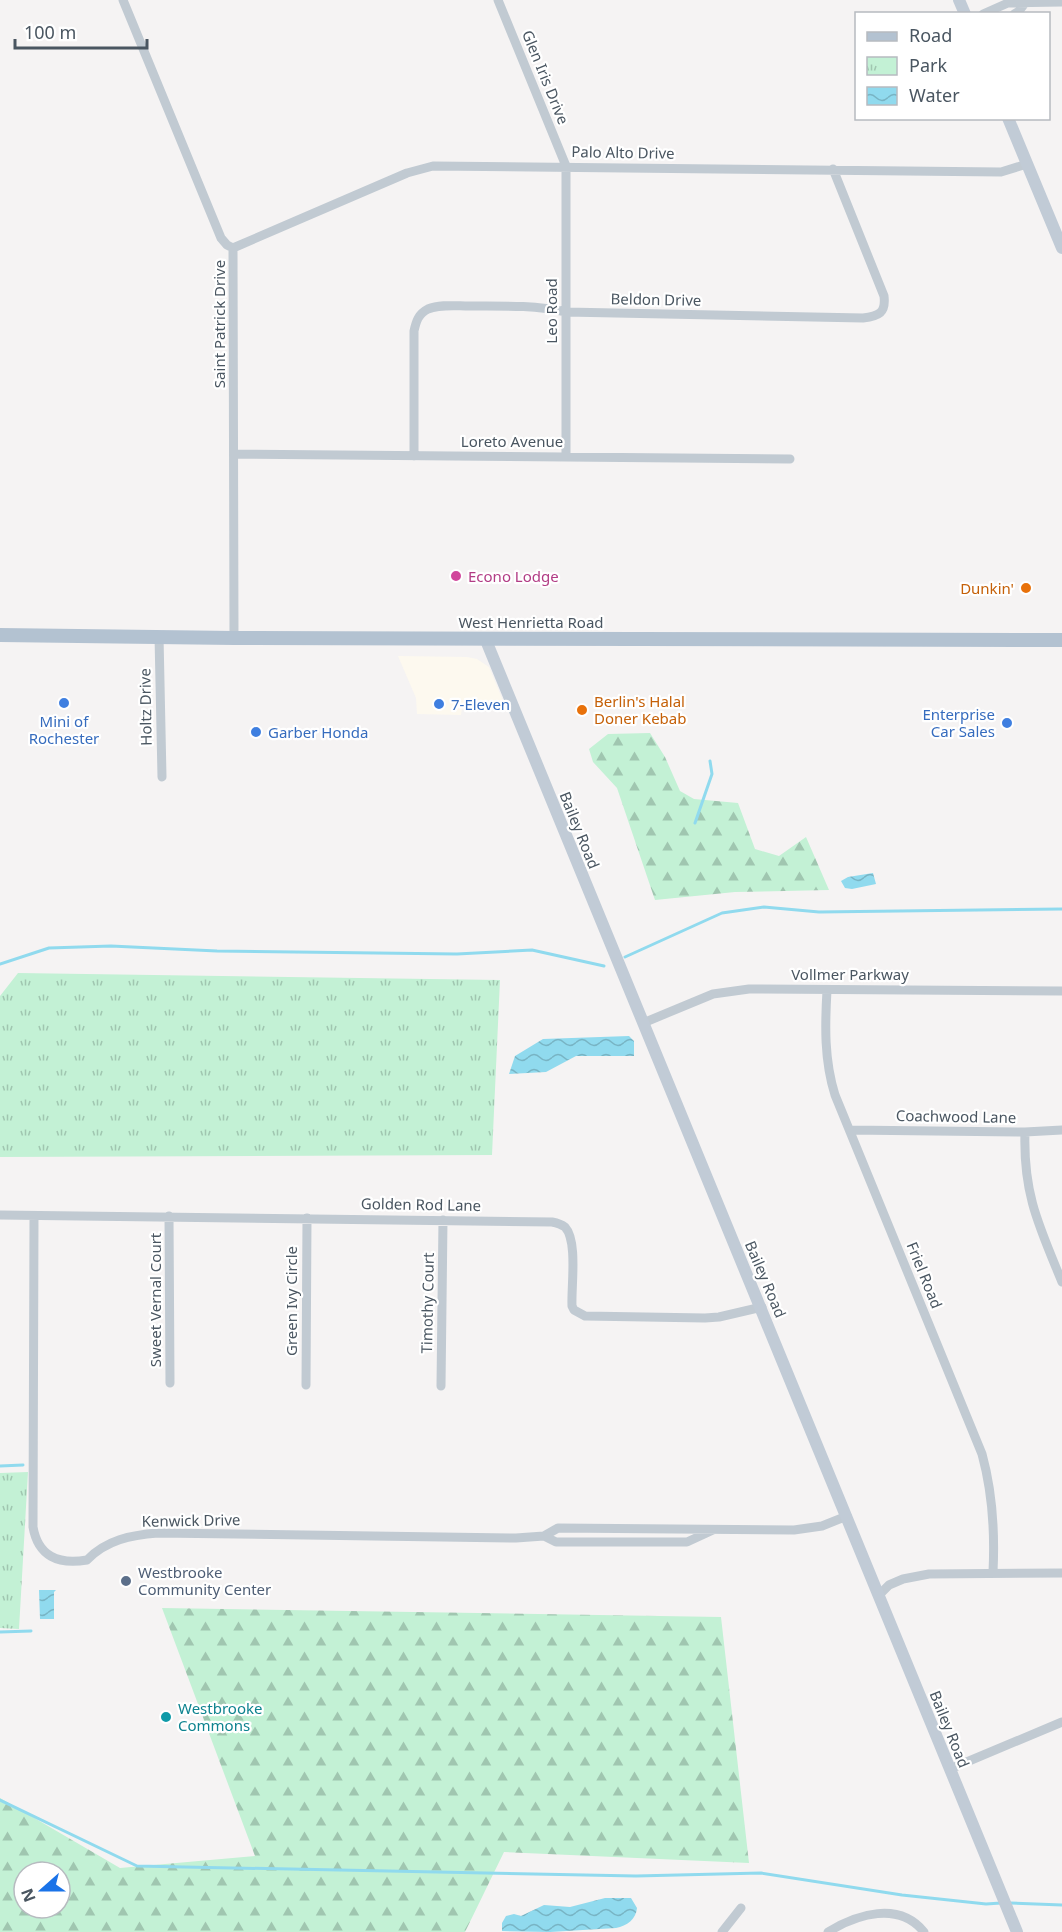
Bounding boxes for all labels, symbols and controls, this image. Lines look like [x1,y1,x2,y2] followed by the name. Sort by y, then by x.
[15,12,147,50] scale bar
[855,12,1050,120] legend
[24,20,76,44] text: 100 m
[909,23,952,47] text: Road
[518,27,574,127] street label: Glen Iris Drive
[909,53,947,77] text: Park
[909,83,960,107] text: Water
[571,141,675,163] street label: Palo Alto Drive
[209,260,229,388] street label: Saint Patrick Drive
[541,278,561,344] street label: Leo Road
[611,288,701,310] street label: Beldon Drive
[461,431,563,451] street label: Loreto Avenue
[468,566,559,586] place label: Econo Lodge
[449,569,463,583] marker: Econo Lodge
[960,578,1014,598] place label: Dunkin'
[1019,581,1033,595] marker: Dunkin'
[458,612,604,632] street label: West Henrietta Road
[134,668,156,746] street label: Holtz Drive
[594,691,686,728] place label: Berlin's Halal Doner Kebab
[451,694,510,714] place label: 7-Eleven
[57,696,71,710] marker: Mini of Rochester
[432,697,446,711] marker: 7-Eleven
[575,703,589,717] marker: Berlin's Halal Doner Kebab
[922,704,995,741] place label: Enterprise Car Sales
[29,711,99,748] place label: Mini of Rochester
[1000,716,1014,730] marker: Enterprise Car Sales
[268,722,368,742] place label: Garber Honda
[249,725,263,739] marker: Garber Honda
[555,788,605,872] street label: Bailey Road
[791,964,909,984] street label: Vollmer Parkway
[896,1105,1016,1127] street label: Coachwood Lane
[361,1193,481,1215] street label: Golden Rod Lane
[145,1232,165,1367] street label: Sweet Vernal Court
[741,1238,791,1320] street label: Bailey Road
[903,1239,947,1311] street label: Friel Road
[281,1246,301,1356] street label: Green Ivy Circle
[416,1252,438,1354] street label: Timothy Court
[141,1509,241,1531] street label: Kenwick Drive
[138,1562,271,1599] place label: Westbrooke Community Center
[119,1574,133,1588] marker: Westbrooke Community Center
[925,1687,975,1771] street label: Bailey Road
[178,1698,262,1735] place label: Westbrooke Commons
[159,1710,173,1724] marker: Westbrooke Commons
[12,1860,72,1920] north arrow
[15,1885,41,1905] text: N

